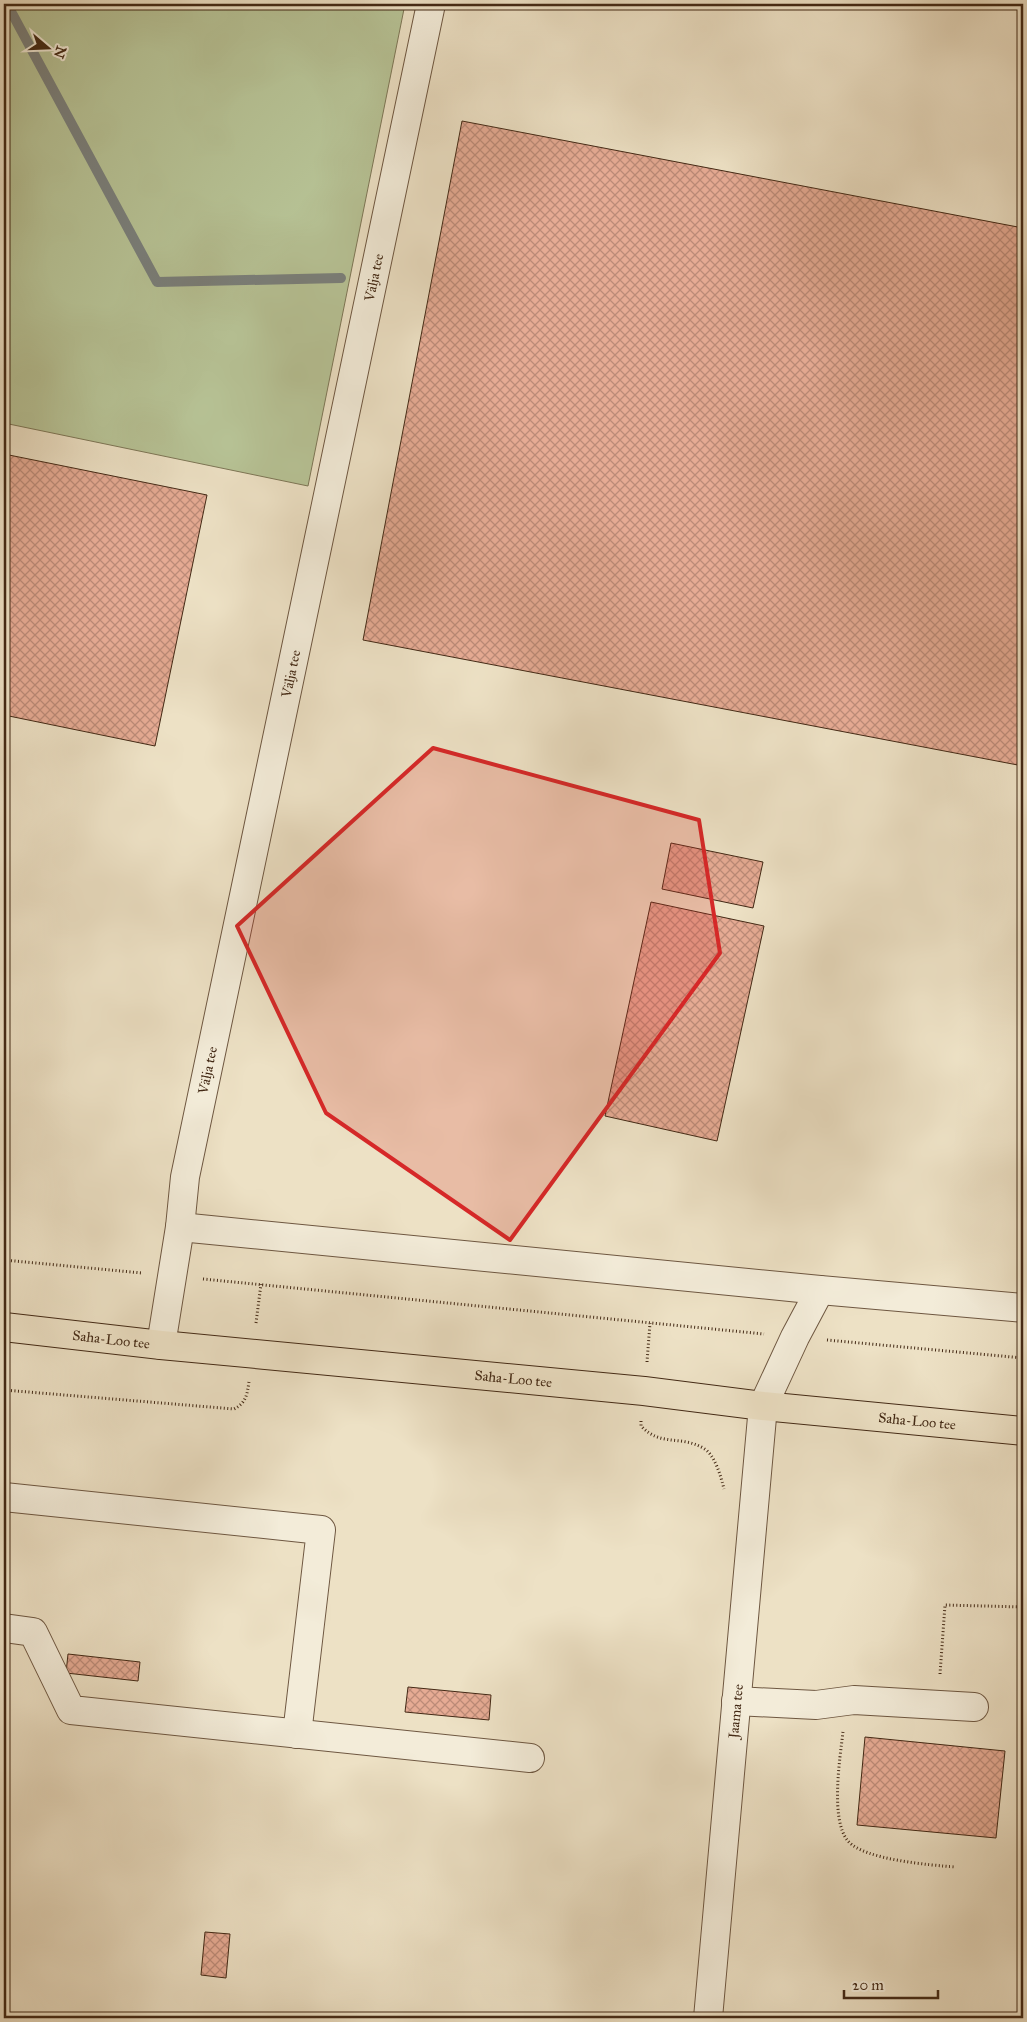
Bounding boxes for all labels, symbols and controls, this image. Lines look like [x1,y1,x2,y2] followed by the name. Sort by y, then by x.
[22,22,72,72] north arrow
[50,44,70,61] text: N
[361,252,387,304] street label: Välja tee
[278,648,304,700] street label: Välja tee
[194,1045,221,1097] street label: Välja tee
[72,1327,151,1353] street label: Saha-Loo tee
[474,1367,553,1391] street label: Saha-Loo tee
[878,1409,957,1434] street label: Saha-Loo tee
[725,1683,747,1741] street label: Jaama tee
[844,1967,938,1999] scale bar
[852,1976,884,1994] text: 20 m

